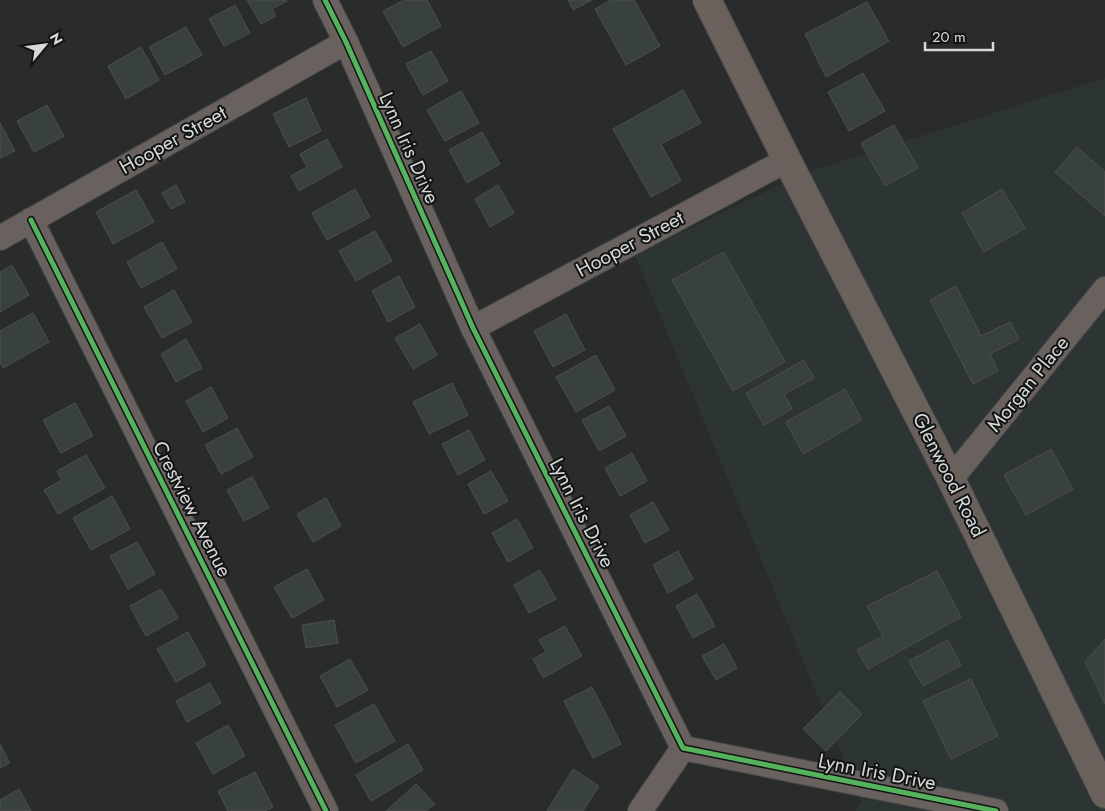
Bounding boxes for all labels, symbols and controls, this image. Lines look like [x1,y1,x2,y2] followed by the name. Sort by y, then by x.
[20,20,70,70] north arrow
[925,20,992,52] scale bar
[932,26,966,48] text: 20 m
[45,29,68,48] text: N
[371,88,447,208] street label: Lynn Iris Drive
[114,99,232,181] street label: Hooper Street
[571,203,689,285] street label: Hooper Street
[980,330,1076,438] street label: Morgan Place
[905,408,993,542] street label: Glenwood Road
[145,436,239,582] street label: Crestview Avenue
[542,453,622,573] street label: Lynn Iris Drive
[816,746,938,798] street label: Lynn Iris Drive

